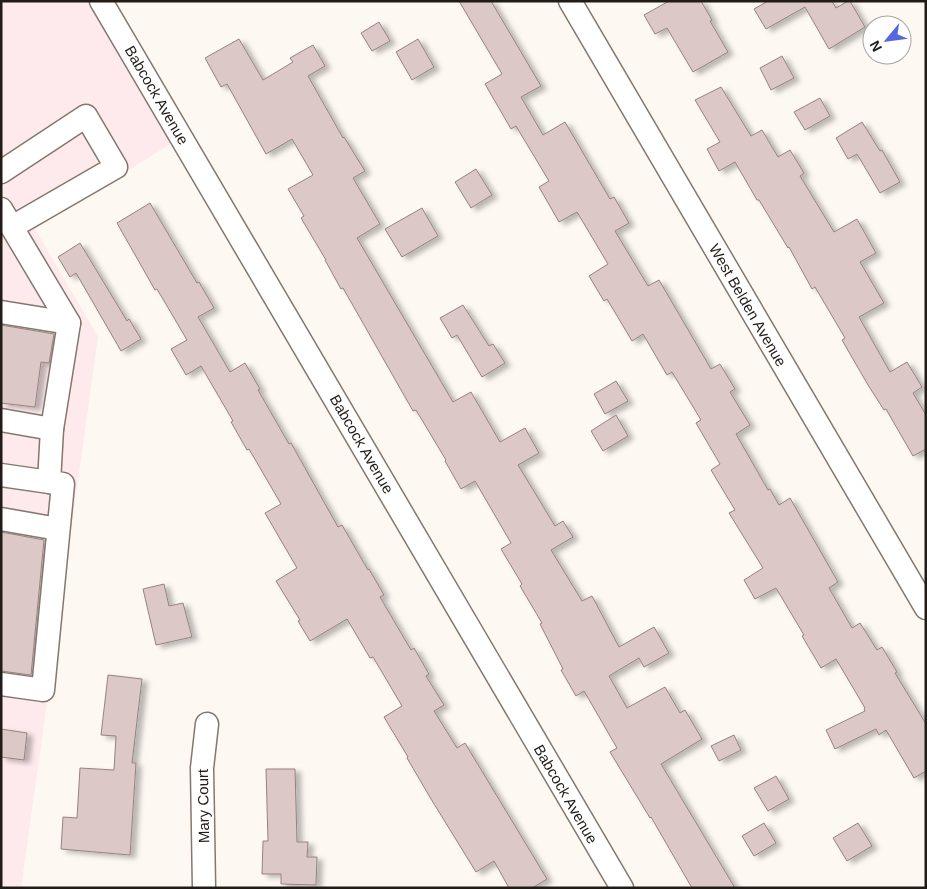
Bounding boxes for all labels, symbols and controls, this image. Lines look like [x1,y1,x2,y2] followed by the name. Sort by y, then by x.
[862,15,912,65] north arrow
[866,38,885,55] text: N
[122,42,192,148] street label: Babcock Avenue
[706,241,790,369] street label: West Belden Avenue
[327,391,397,497] street label: Babcock Avenue
[531,741,601,847] street label: Babcock Avenue
[194,768,212,843] street label: Mary Court

